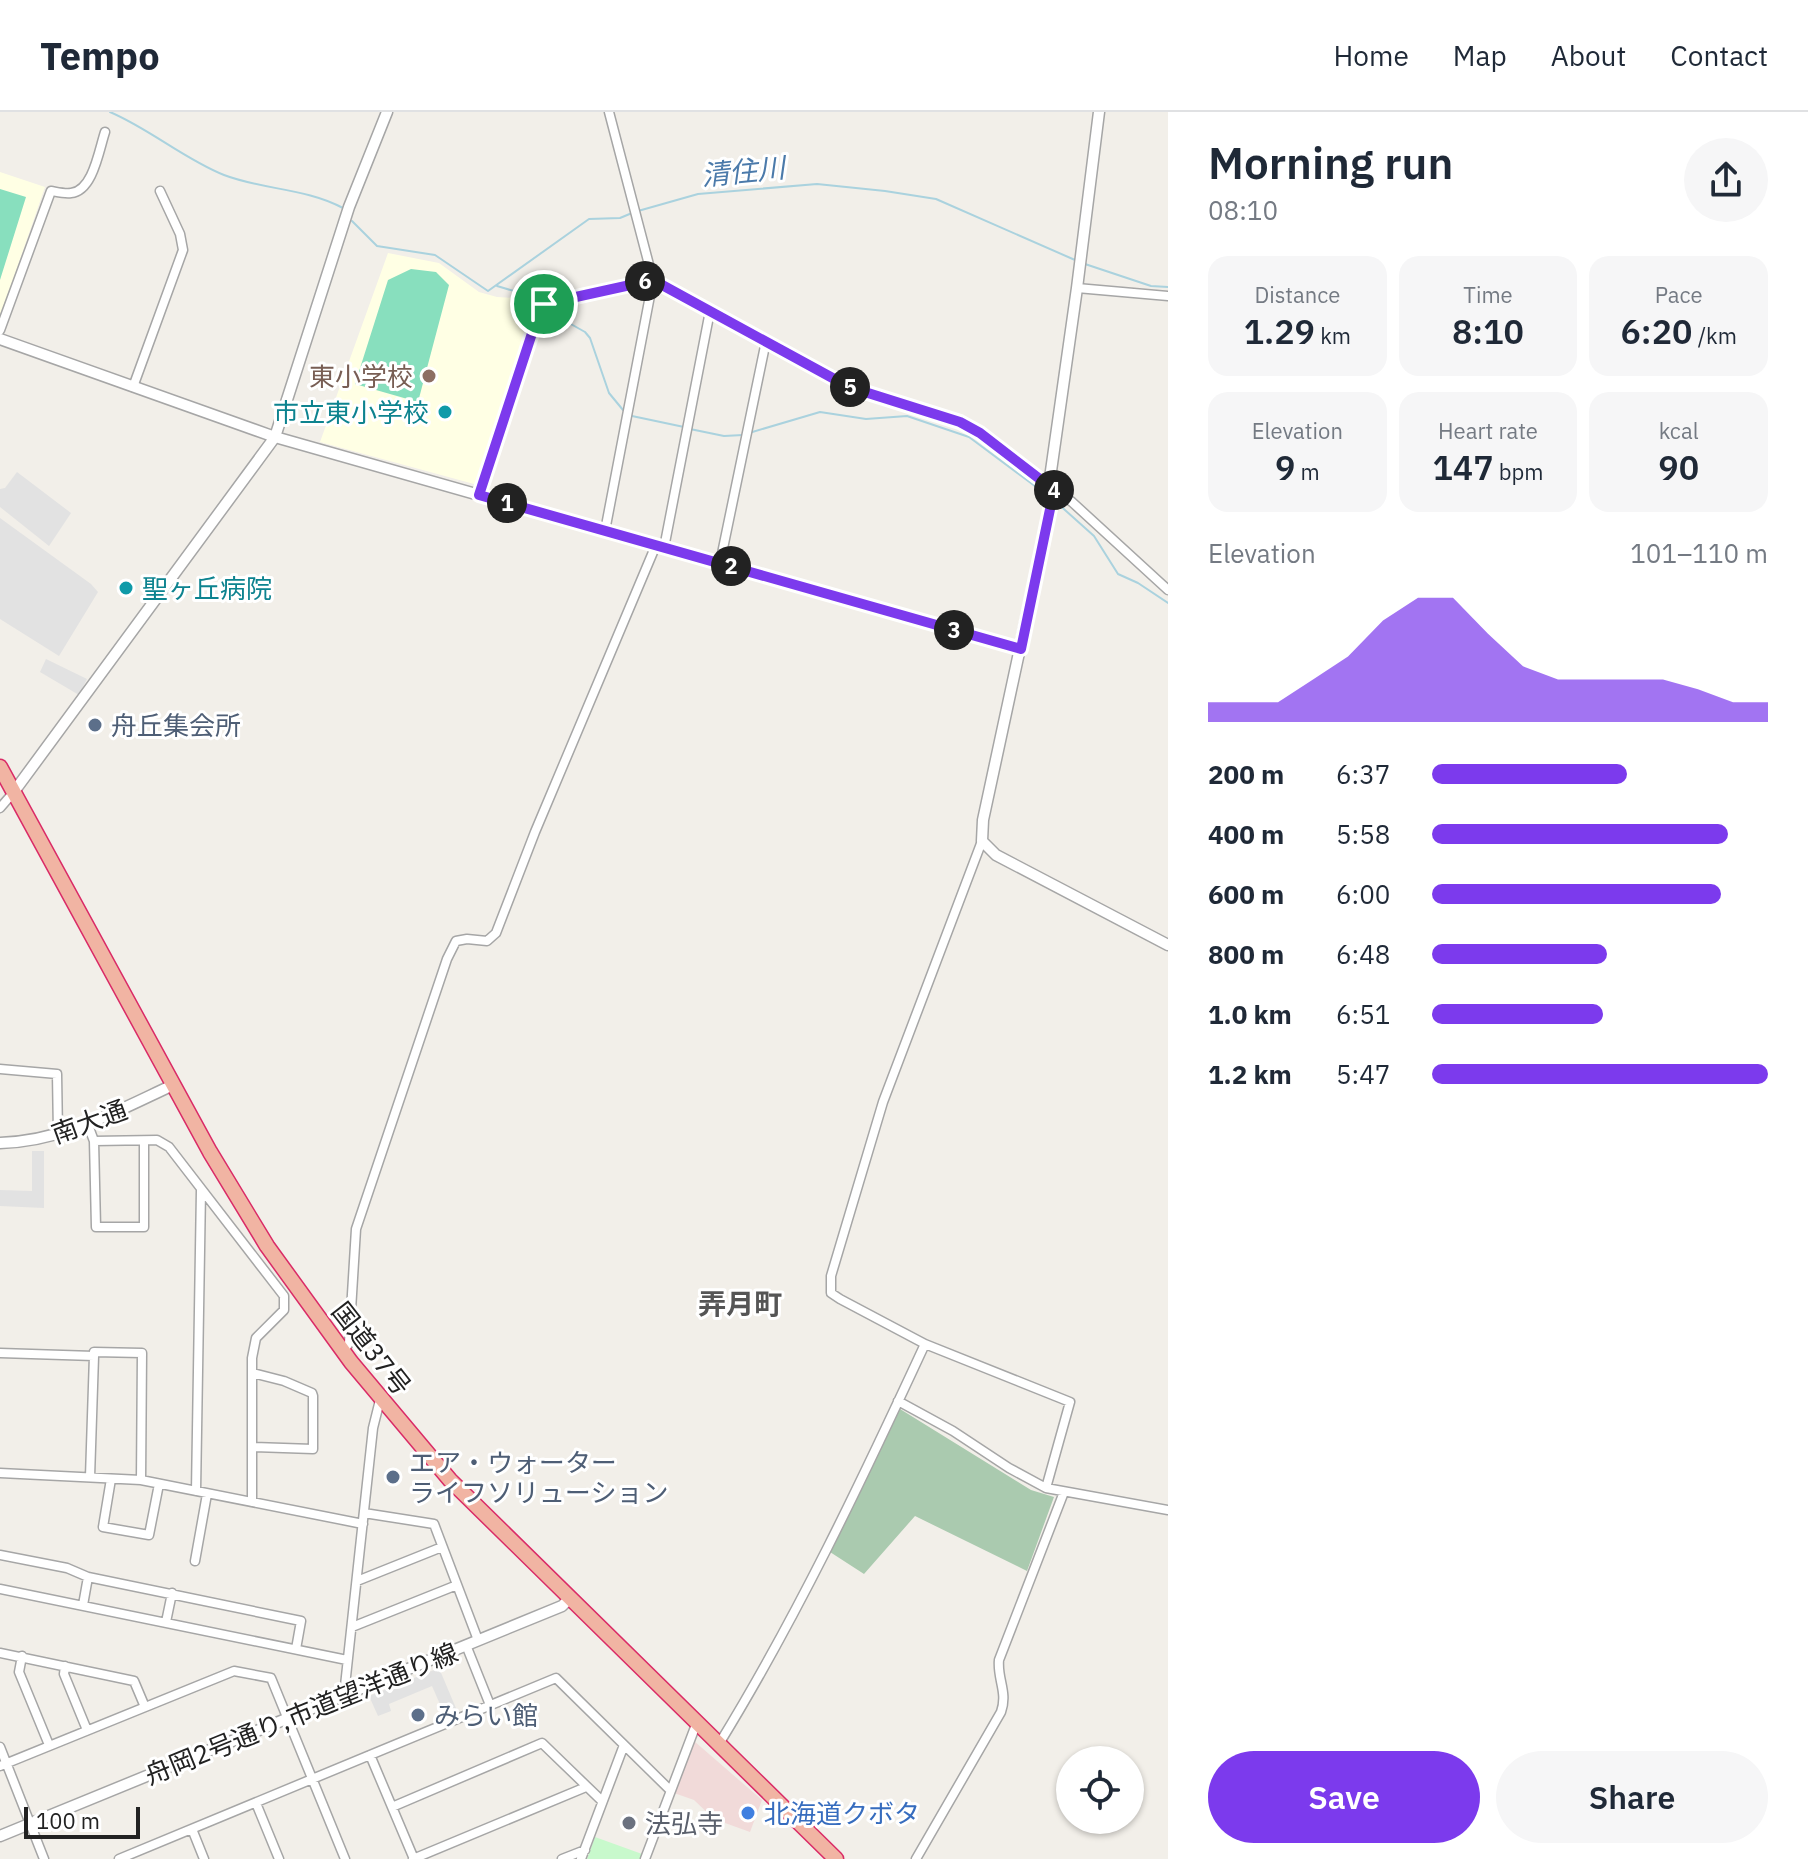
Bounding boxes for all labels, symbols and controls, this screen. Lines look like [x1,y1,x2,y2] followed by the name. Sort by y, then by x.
[40,31,160,80] text: Tempo
[1333,37,1409,74] text: Home
[1453,37,1507,74] text: Map
[1551,37,1626,74] text: About
[1670,37,1768,74] text: Contact
[1208,134,1453,191] text: Morning run
[1684,138,1768,222] button: share
[699,148,790,194] water label: 清住川
[1208,193,1278,227] text: 08:10
[625,261,665,301] pin: 6
[638,266,652,295] text: 6
[510,270,578,338] pin
[1254,280,1340,309] text: Distance
[1463,280,1513,309] text: Time
[1655,280,1703,309] text: Pace
[522,282,566,326] icon: arrive
[1244,309,1315,353] text: 1.29
[1452,309,1524,353] text: 8:10
[1620,309,1692,353] text: 6:20
[1315,321,1351,350] text: km
[1692,321,1737,350] text: /km
[309,359,413,393] place label: 東小学校
[420,367,438,385] marker: 東小学校
[830,367,870,407] pin: 5
[843,372,857,401] text: 5
[273,395,429,429] place label: 市立東小学校
[436,403,454,421] marker: 市立東小学校
[1252,416,1343,445] text: Elevation
[1438,416,1538,445] text: Heart rate
[1659,416,1699,445] text: kcal
[1275,445,1295,489] text: 9
[1432,445,1494,489] text: 147
[1658,445,1699,489] text: 90
[1295,457,1320,486] text: m
[1494,457,1544,486] text: bpm
[1034,470,1074,510] pin: 4
[1047,475,1061,504] text: 4
[487,483,527,523] pin: 1
[500,488,514,517] text: 1
[1208,536,1316,570] text: Elevation
[1630,536,1768,570] text: 101–110 m
[711,546,751,586] pin: 2
[724,551,738,580] text: 2
[142,571,272,605] place label: 聖ヶ丘病院
[117,579,135,597] marker: 聖ヶ丘病院
[934,610,974,650] pin: 3
[947,615,961,644] text: 3
[111,708,241,742] place label: 舟丘集会所
[86,716,104,734] marker: 舟丘集会所
[1208,757,1284,791] text: 200 m
[1336,757,1390,791] text: 6:37
[1208,817,1284,851] text: 400 m
[1336,817,1390,851] text: 5:58
[1208,877,1284,911] text: 600 m
[1336,877,1390,911] text: 6:00
[1208,937,1284,971] text: 800 m
[1336,937,1390,971] text: 6:48
[1208,997,1292,1031] text: 1.0 km
[1336,997,1390,1031] text: 6:51
[1208,1057,1292,1091] text: 1.2 km
[1336,1057,1390,1091] text: 5:47
[47,1092,131,1150] street label: 南大通
[698,1285,782,1322] district label: 弄月町
[325,1295,419,1401] street label: 国道37号
[409,1445,668,1509] place label: エア・ウォーター ライフソリューション
[384,1468,402,1486] marker: エア・ウォーター ライフソリューション
[139,1635,463,1791] street label: 舟岡2号通り,市道望洋通り線
[434,1698,538,1732] place label: みらい館
[409,1706,427,1724] marker: みらい館
[1056,1746,1144,1834] map controls
[1056,1746,1144,1834] button: locate
[1208,1751,1480,1843] button: Save
[1496,1751,1768,1843] button: Share
[764,1796,920,1830] place label: 北海道クボタ
[24,1803,140,1839] scale bar
[739,1804,757,1822] marker: 北海道クボタ
[36,1806,100,1835] text: 100 m
[645,1806,723,1840] place label: 法弘寺
[620,1814,638,1832] marker: 法弘寺

